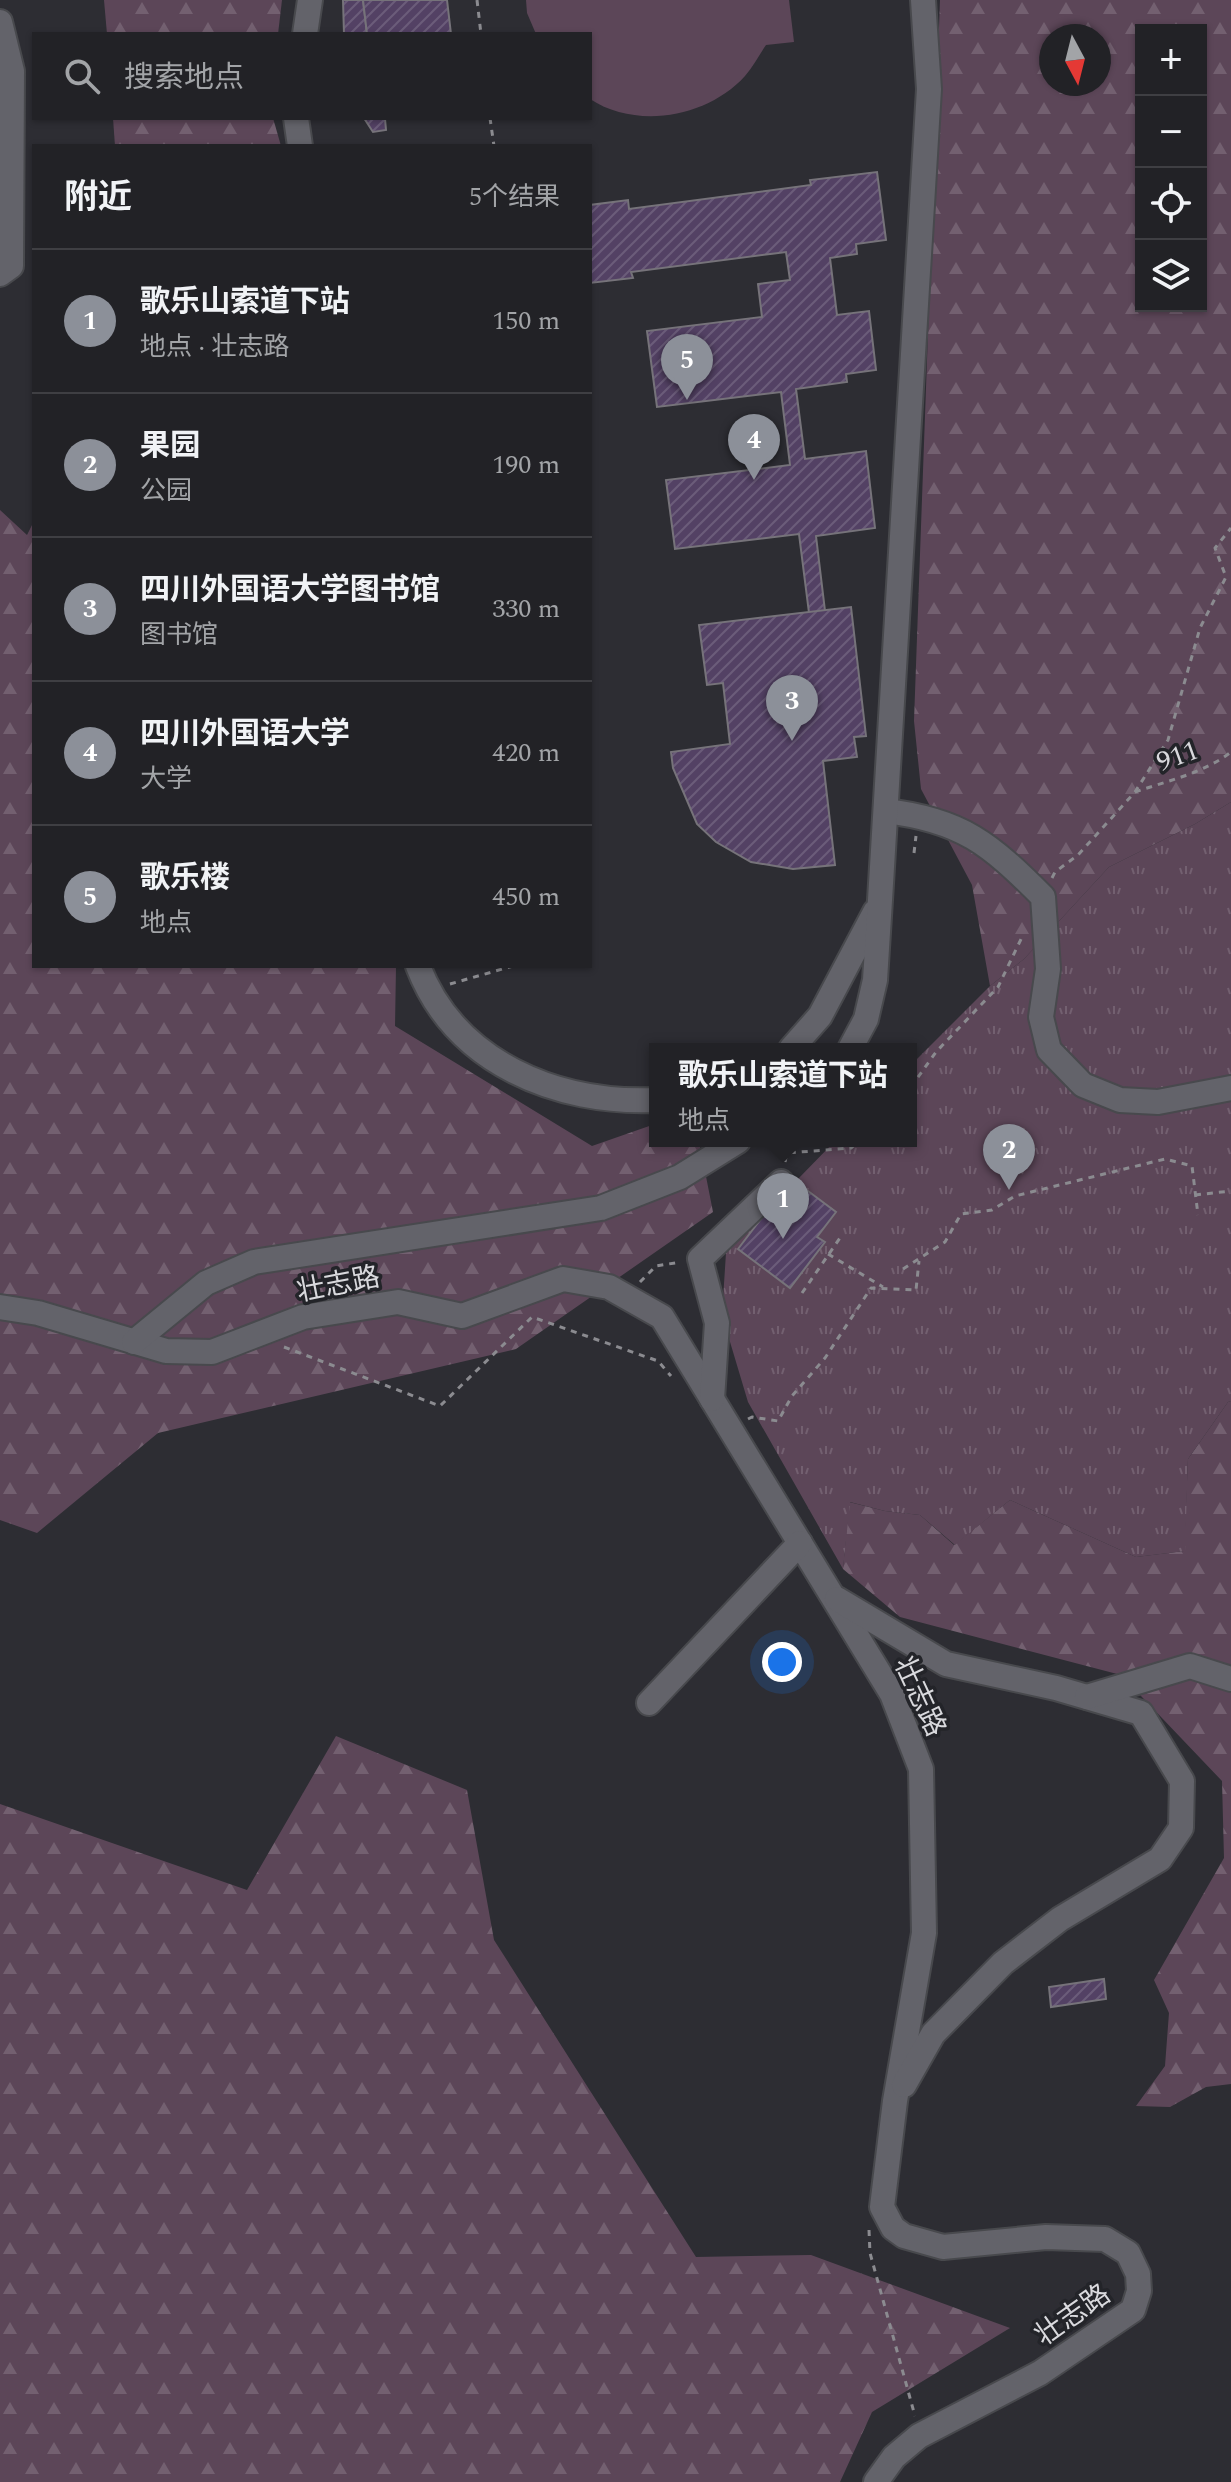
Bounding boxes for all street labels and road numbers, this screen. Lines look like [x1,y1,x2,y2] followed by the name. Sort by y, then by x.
[1150,729,1205,784] street label: 911
[293,1255,384,1314] street label: 壮志路
[882,1649,957,1744] street label: 壮志路
[1026,2274,1120,2357] street label: 壮志路

